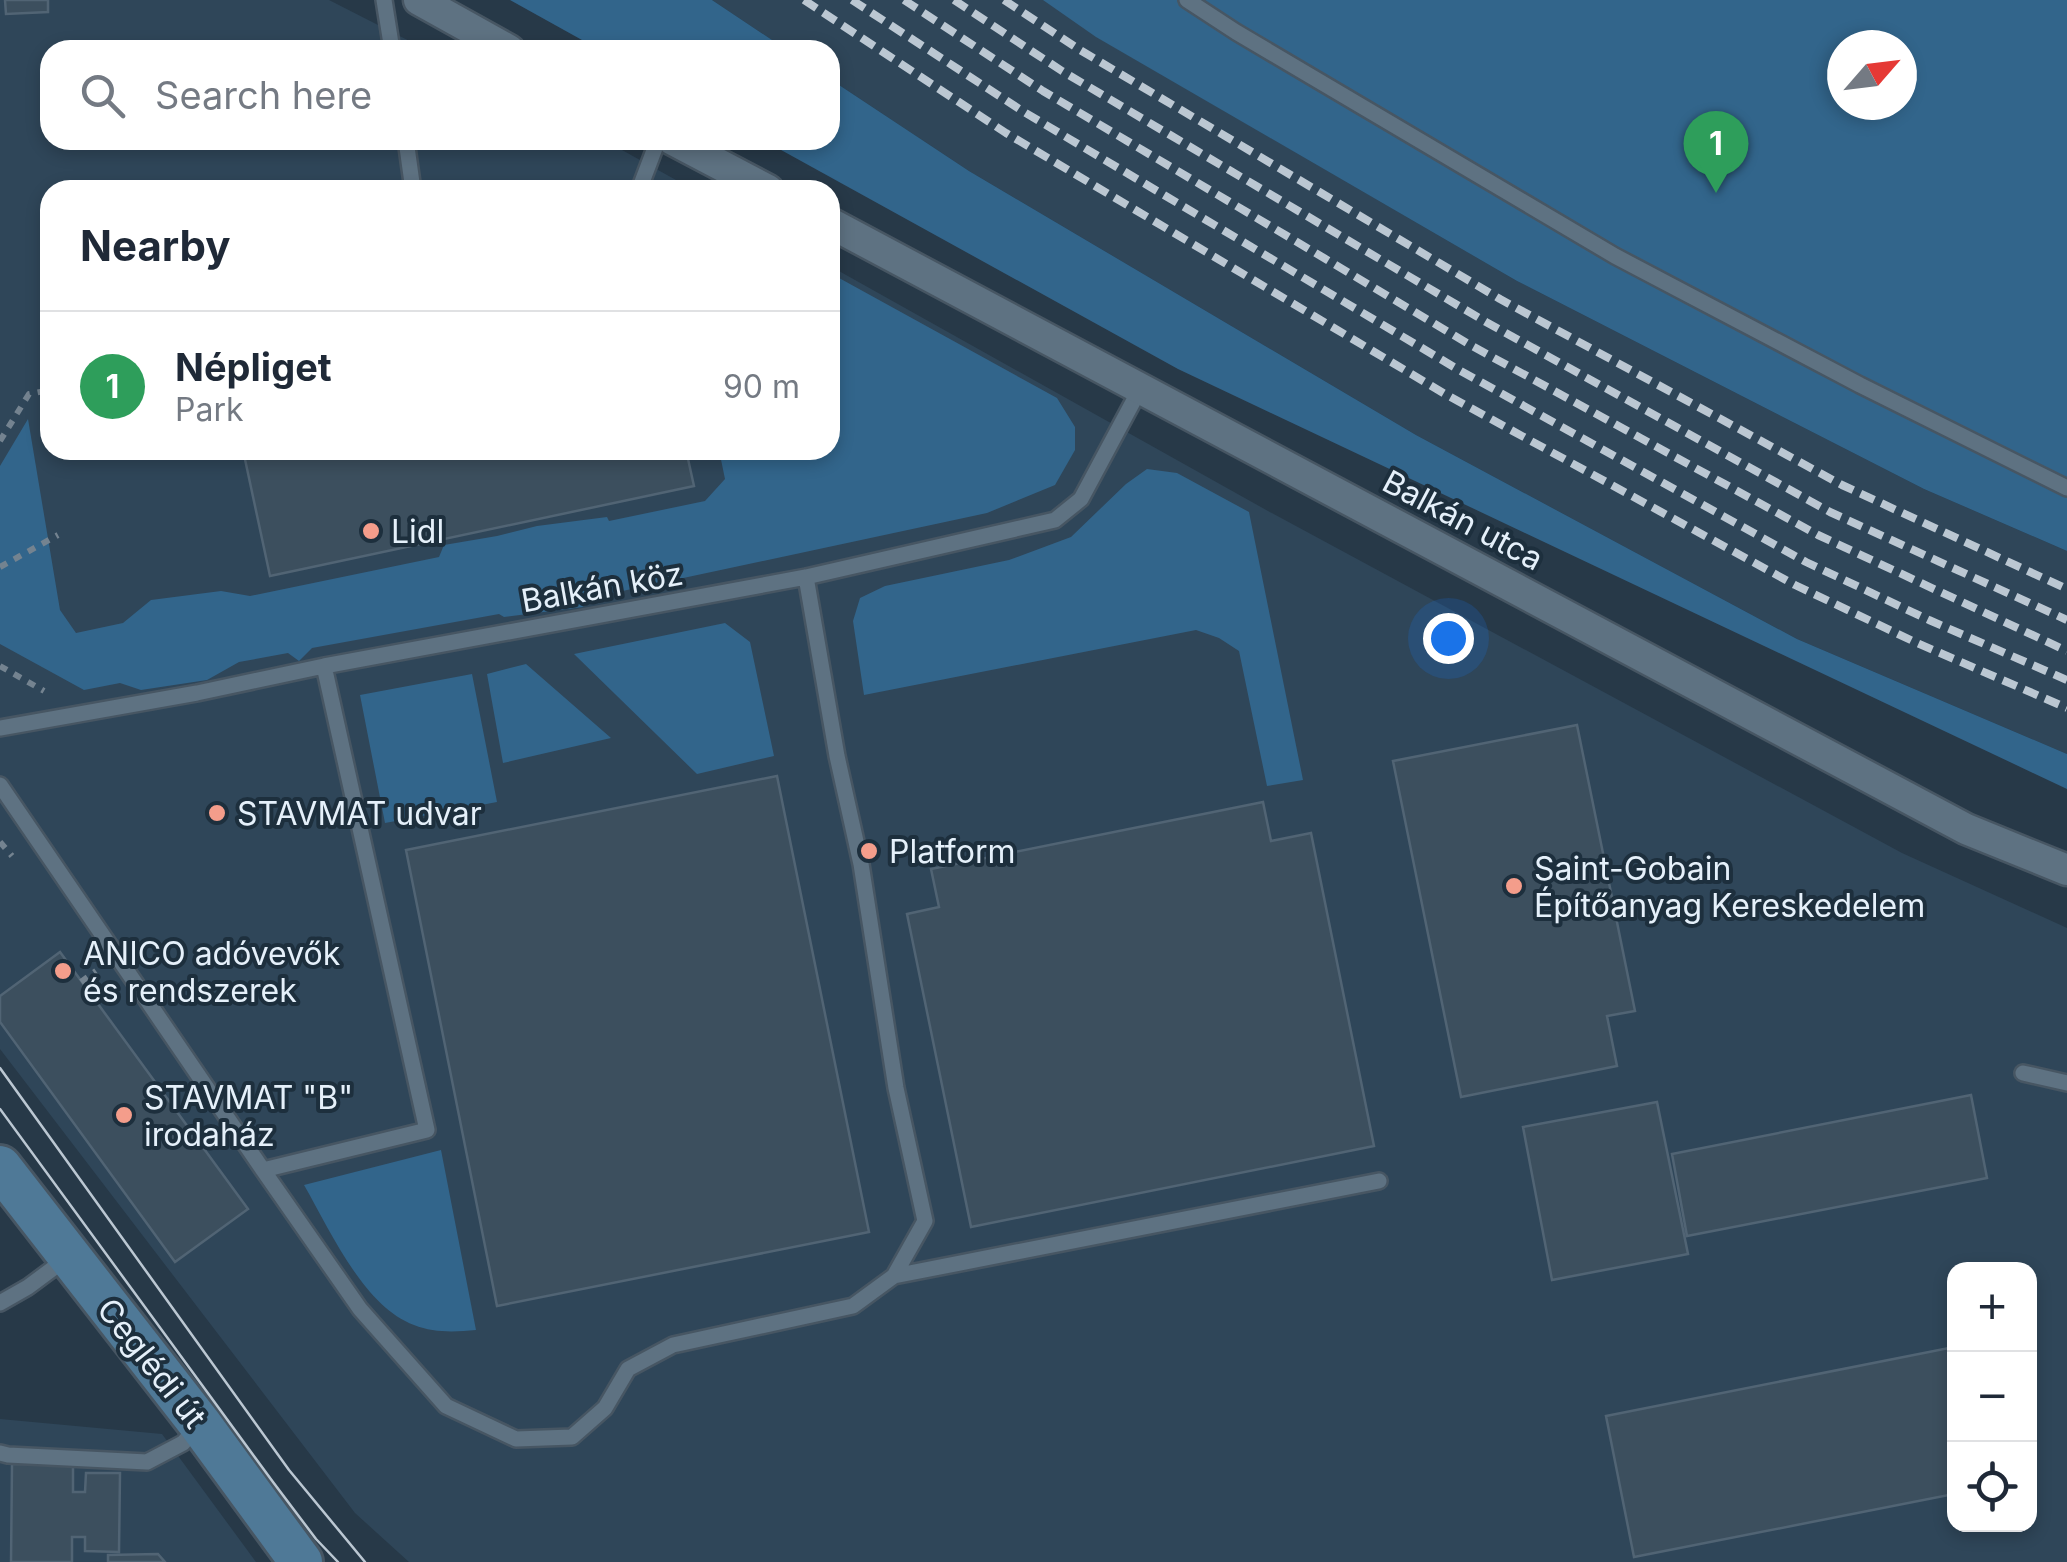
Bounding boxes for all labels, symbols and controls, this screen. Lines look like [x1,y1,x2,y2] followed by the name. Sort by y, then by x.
[1827,30,1917,120] north arrow
[40,40,840,150] search box
[75,68,130,123] icon: search
[155,72,372,118] text: Search here
[1684,110,1748,193] pin: 1
[80,220,231,271] text: Nearby
[175,344,332,390] text: Népliget
[106,367,119,406] text: 1
[723,367,800,406] text: 90 m
[175,390,244,429] text: Park
[1376,462,1550,578] street label: Balkán utca
[391,512,444,551] place label: Lidl
[360,520,382,542] marker: Lidl
[518,554,686,620] street label: Balkán köz
[1423,613,1474,664] your location
[237,794,482,833] place label: STAVMAT udvar
[206,802,228,824] marker: STAVMAT udvar
[889,832,1016,871] place label: Platform
[858,840,880,862] marker: Platform
[1534,849,1925,925] place label: Saint-Gobain Építőanyag Kereskedelem
[1503,875,1525,897] marker: Saint-Gobain Építőanyag Kereskedelem
[83,934,341,1010] place label: ANICO adóvevők és rendszerek
[52,960,74,982] marker: ANICO adóvevők és rendszerek
[144,1078,353,1154] place label: STAVMAT "B" irodaház
[113,1104,135,1126] marker: STAVMAT "B" irodaház
[1947,1262,2037,1532] map controls
[1947,1262,2037,1352] button: +
[89,1290,215,1436] street label: Ceglédi út
[1947,1352,2037,1442] button: −
[1947,1442,2037,1532] button: locate

